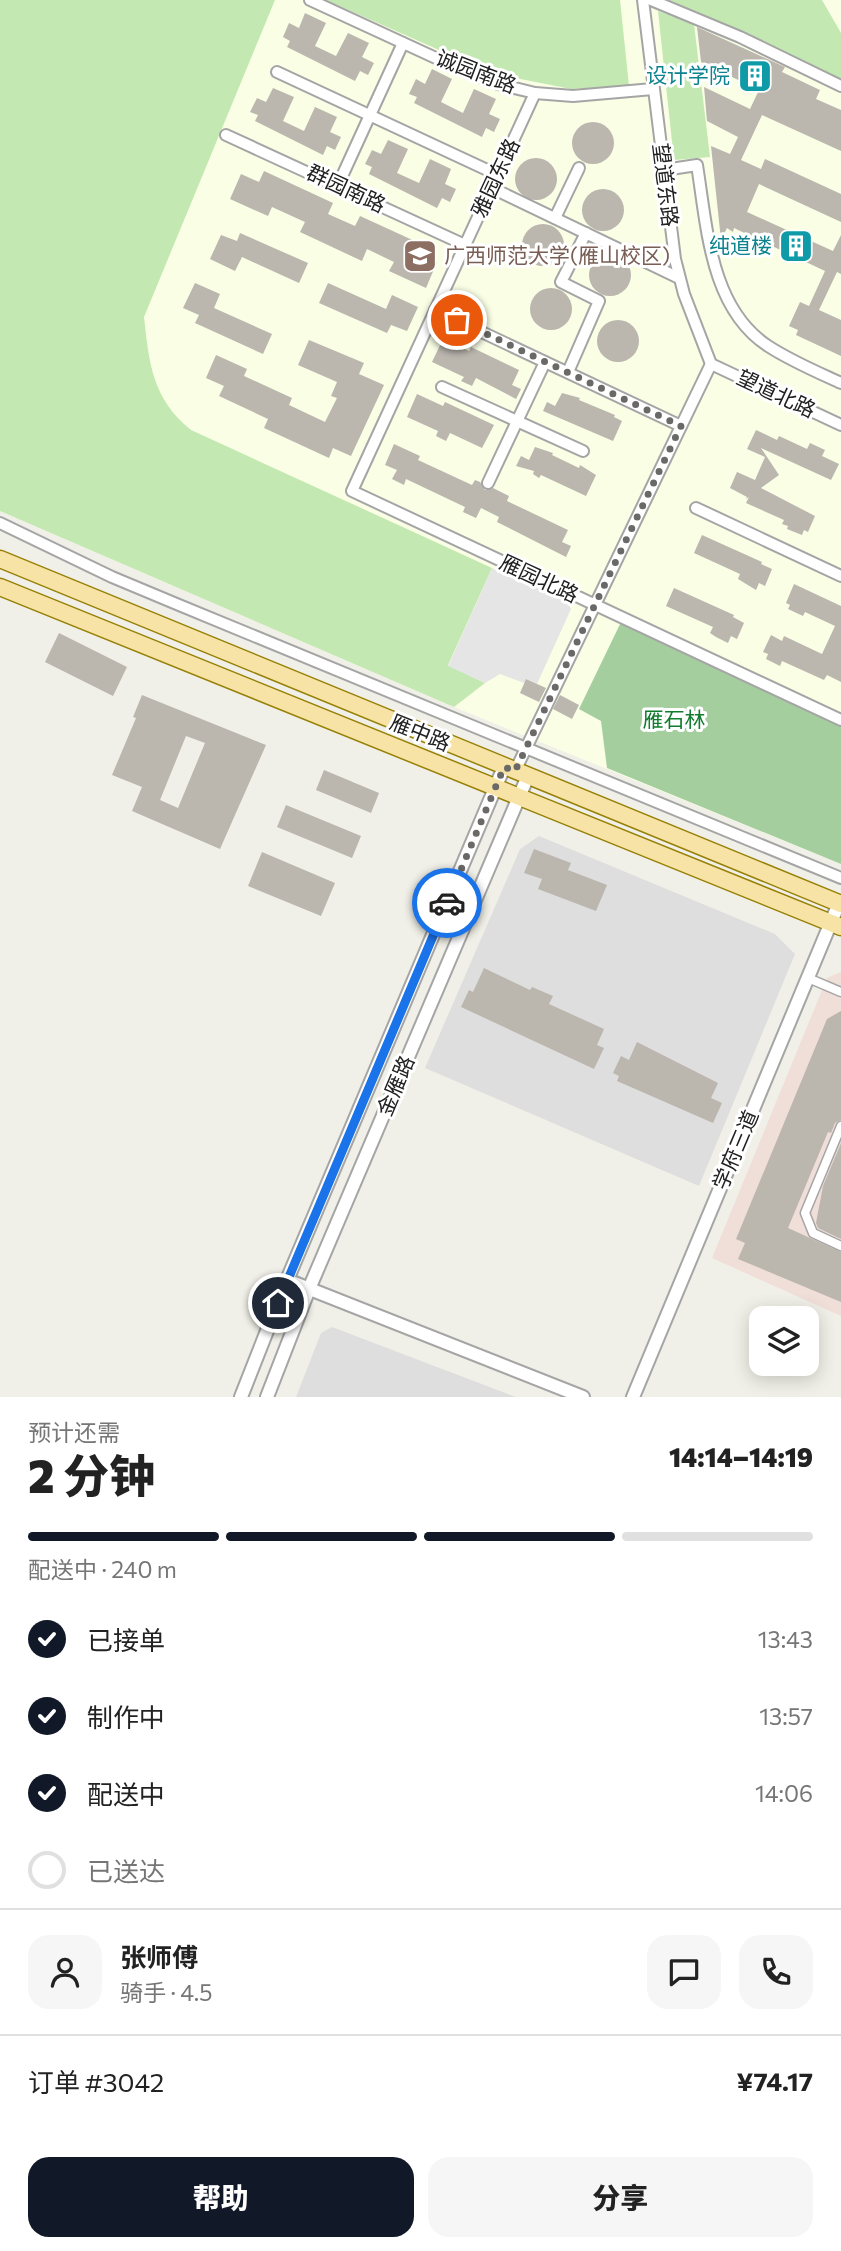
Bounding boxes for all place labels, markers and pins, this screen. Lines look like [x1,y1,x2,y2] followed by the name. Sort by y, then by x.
[736,57,774,95] building icon: 设计学院
[646,62,730,87] place label: 设计学院
[777,227,815,265] building icon: 纯道楼
[709,232,772,257] place label: 纯道楼
[401,237,439,275] school or university icon: 广西师范大学(雁山校区)
[444,242,670,267] place label: 广西师范大学(雁山校区)
[427,290,487,350] pin
[248,1273,308,1333] pin

